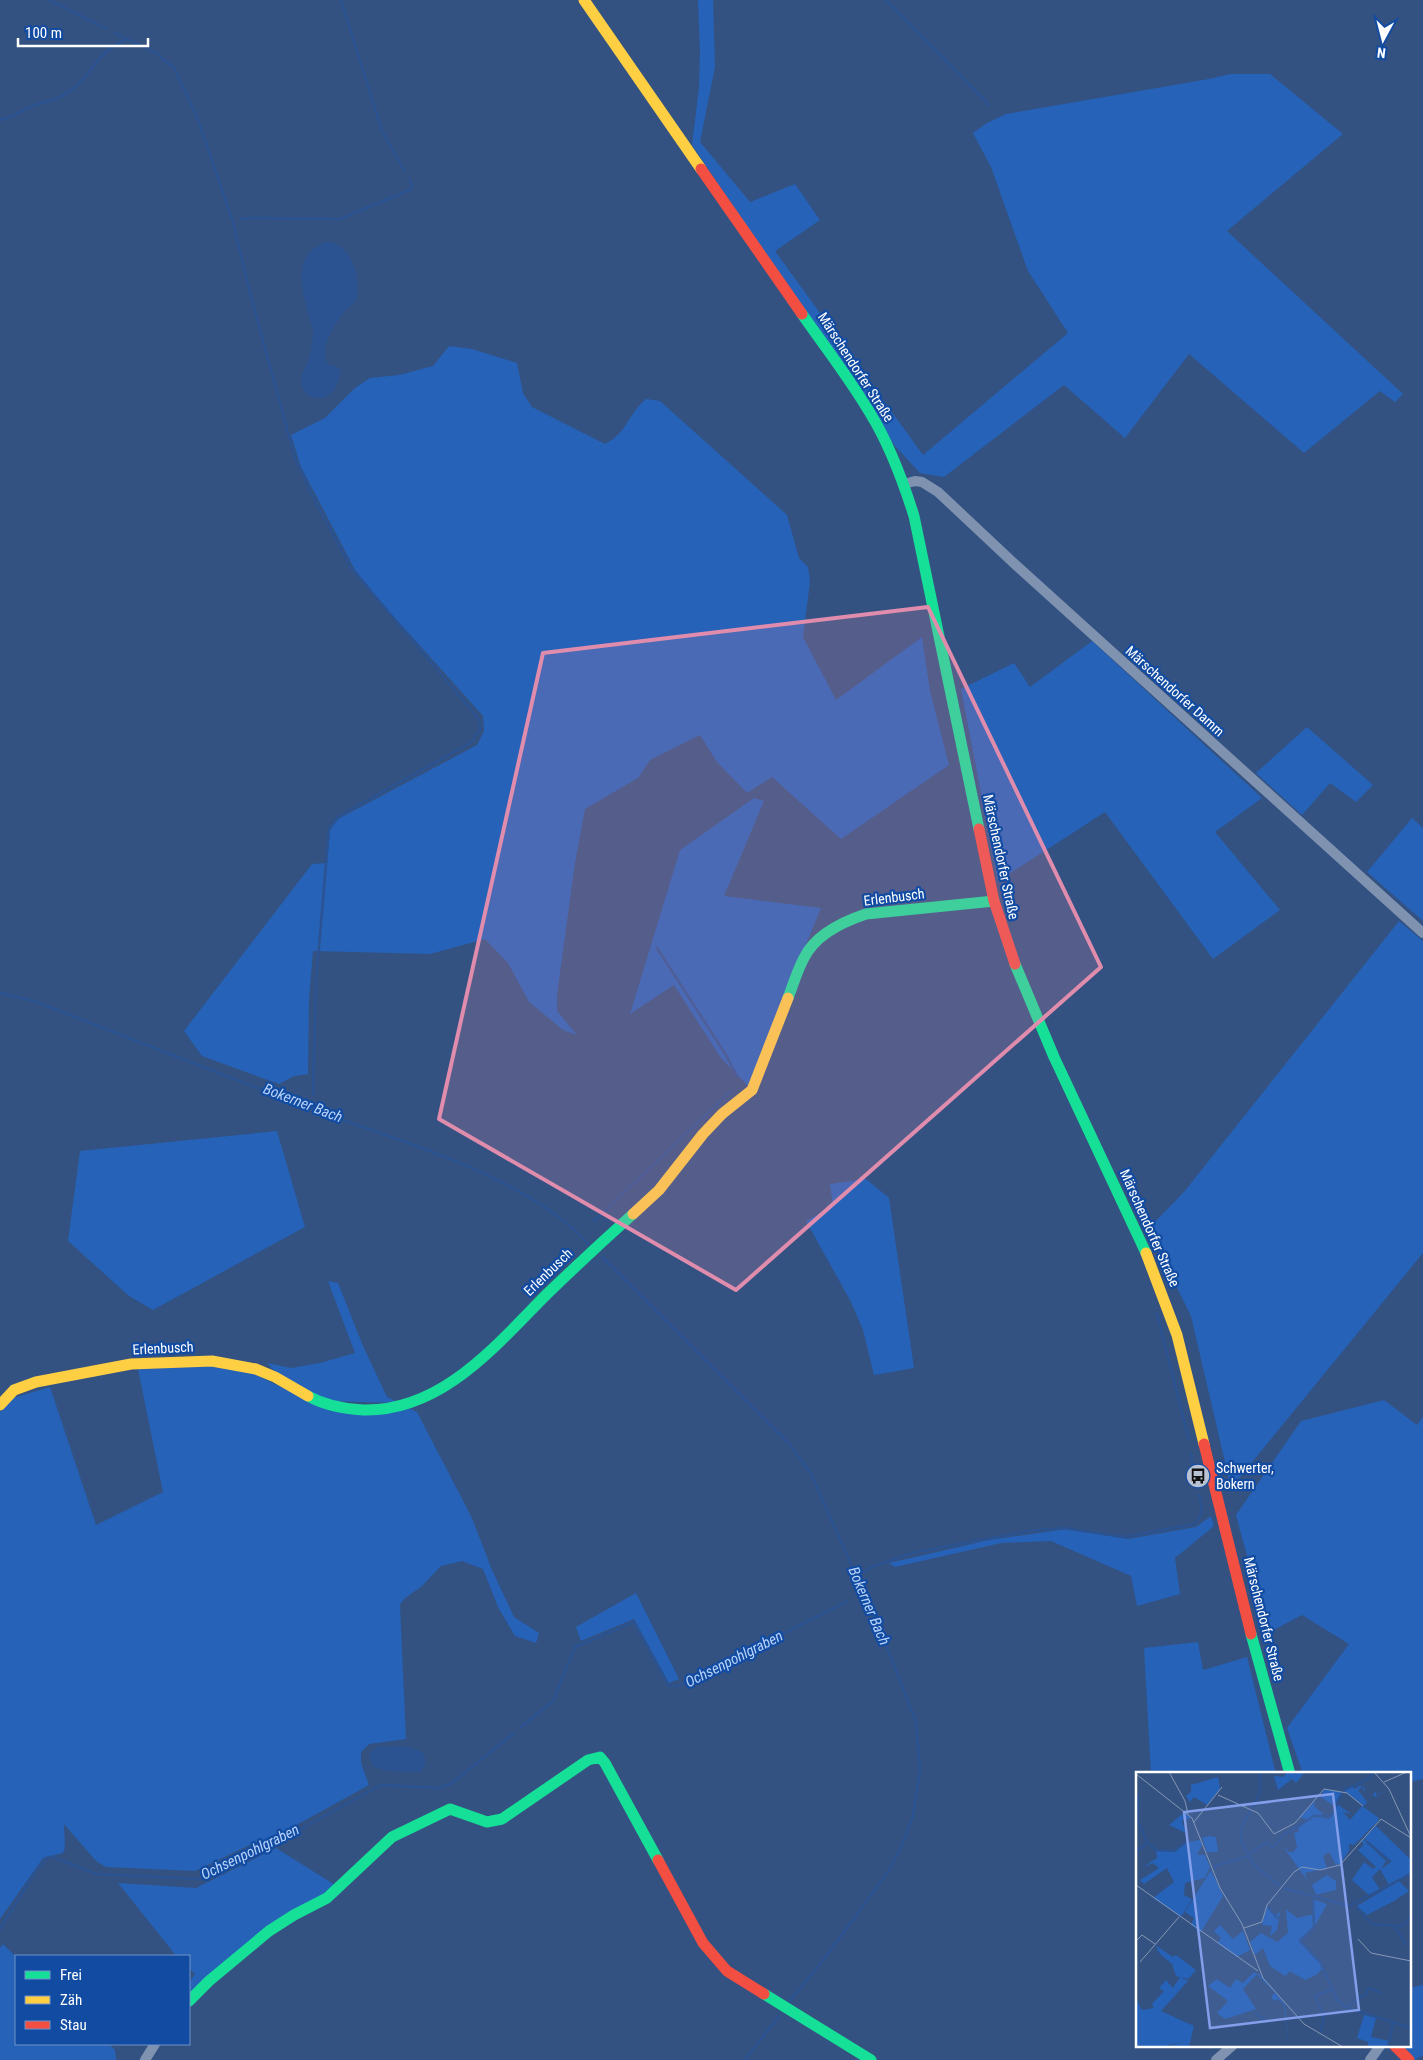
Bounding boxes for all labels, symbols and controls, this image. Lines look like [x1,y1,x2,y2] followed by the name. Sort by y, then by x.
[18,15,148,47] scale bar
[1358,15,1408,65] north arrow
[25,24,62,42] text: 100 m
[1376,44,1387,61] text: N
[815,309,898,425] street label: Märschendorfer Straße
[1122,643,1228,739] street label: Märschendorfer Damm
[980,793,1022,921] street label: Märschendorfer Straße
[863,885,925,909] street label: Erlenbusch
[261,1080,345,1126] water label: Bokerner Bach
[1117,1167,1183,1290] street label: Märschendorfer Straße
[520,1245,576,1299] street label: Erlenbusch
[132,1338,194,1358] street label: Erlenbusch
[1216,1460,1274,1492] place label: Schwerter, Bokern
[1185,1463,1211,1489] bus stop icon: Schwerter, Bokern
[1241,1555,1287,1683] street label: Märschendorfer Straße
[844,1564,894,1648] water label: Bokerner Bach
[682,1627,786,1691] water label: Ochsenpohlgraben
[1136,1772,1410,2048] inset map
[198,1820,302,1884] water label: Ochsenpohlgraben
[15,1955,190,2045] legend
[60,1966,82,1984] text: Frei
[60,1991,82,2009] text: Zäh
[60,2016,87,2034] text: Stau

